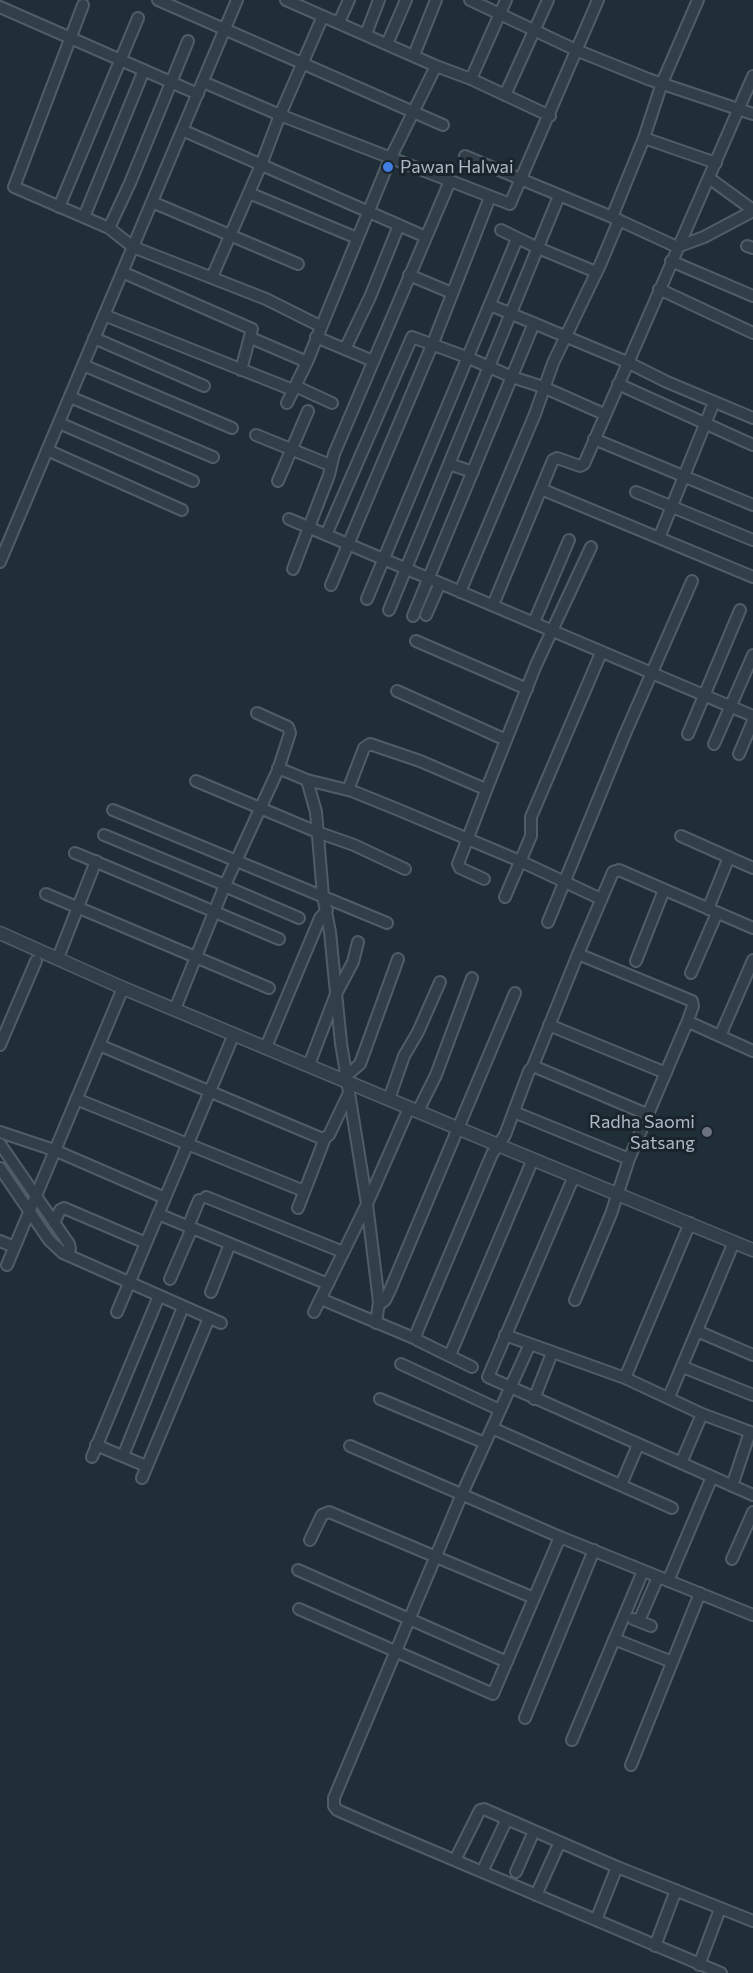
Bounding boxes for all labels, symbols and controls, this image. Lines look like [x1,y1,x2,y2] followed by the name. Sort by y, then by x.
[400,156,514,178] place label: Pawan Halwai
[381,160,395,174] marker: Pawan Halwai
[589,1111,695,1154] place label: Radha Saomi Satsang
[700,1125,714,1139] marker: Radha Saomi Satsang

